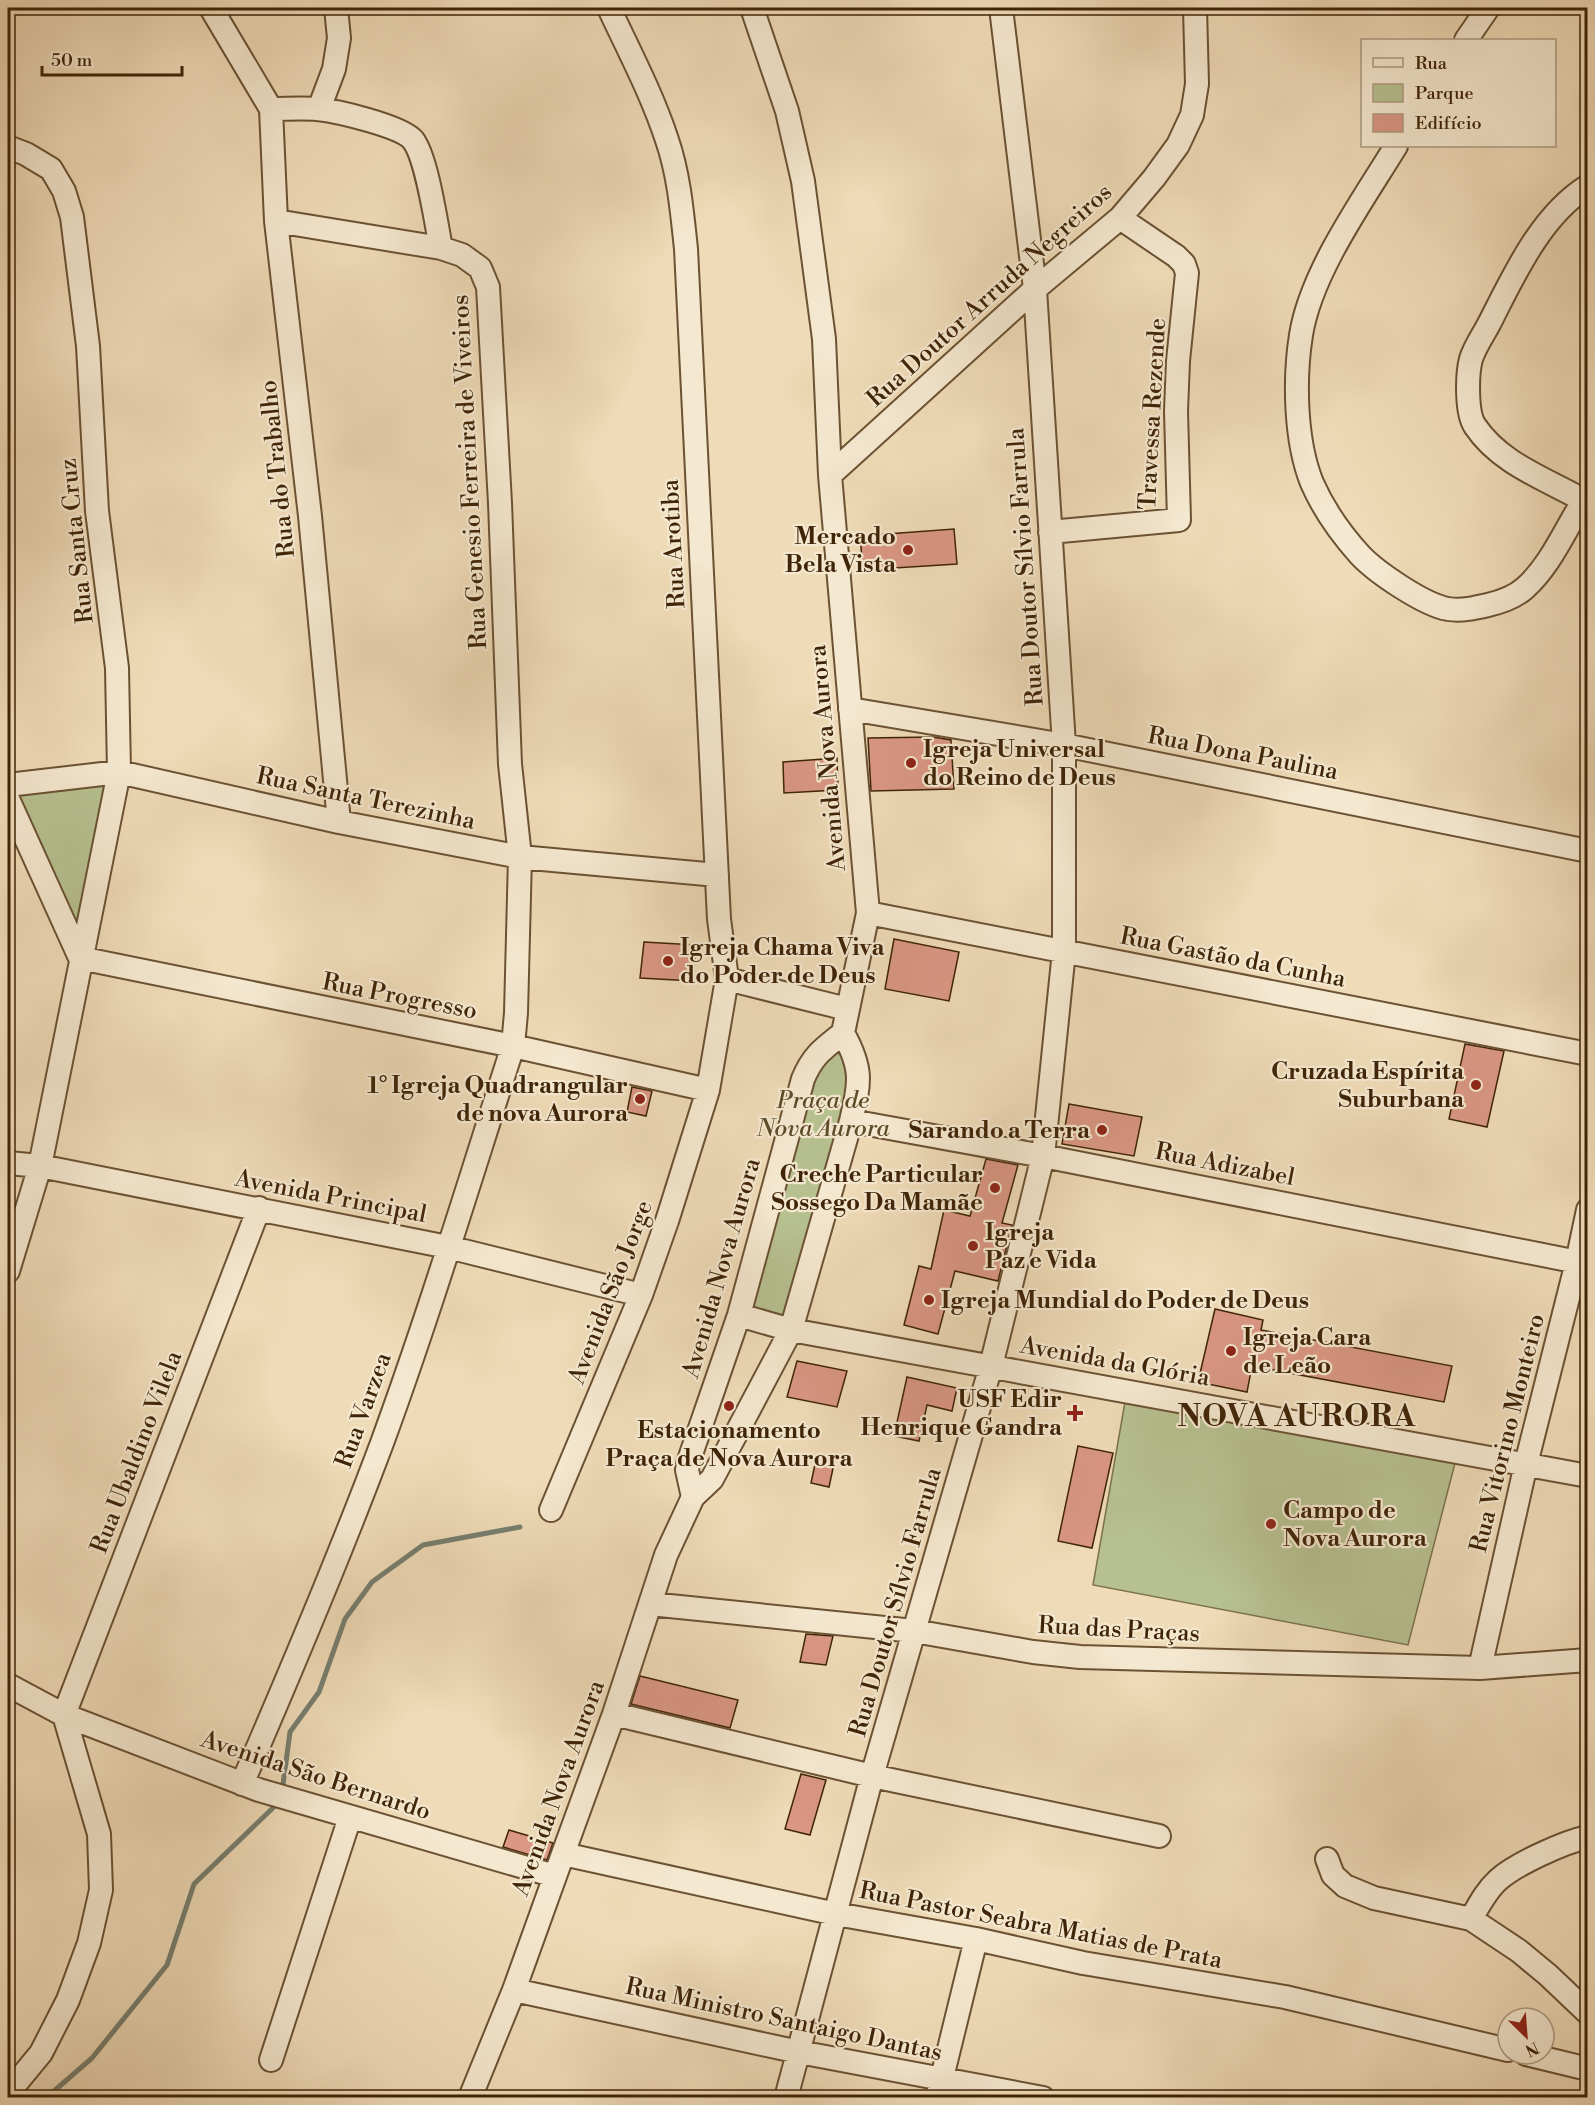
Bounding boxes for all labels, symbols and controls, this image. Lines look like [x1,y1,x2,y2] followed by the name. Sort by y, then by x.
[42,39,182,77] scale bar
[1361,39,1556,147] legend
[51,49,93,72] text: 50 m
[1415,52,1448,75] text: Rua
[1415,82,1474,105] text: Parque
[1415,112,1482,135] text: Edifício
[861,178,1119,414] street label: Rua Doutor Arruda Negreiros
[446,294,494,650] street label: Rua Genesio Ferreira de Viveiros
[1133,317,1173,511] street label: Travessa Rezende
[254,379,302,559] street label: Rua do Trabalho
[1001,426,1051,707] street label: Rua Doutor Sílvio Farrula
[53,457,101,625] street label: Rua Santa Cruz
[656,478,692,609] street label: Rua Arotiba
[785,522,897,580] place label: Mercado Bela Vista
[901,543,915,557] marker: Mercado Bela Vista
[803,642,853,873] street label: Avenida Nova Aurora
[1145,721,1341,787] street label: Rua Dona Paulina
[923,735,1116,793] place label: Igreja Universal do Reino de Deus
[904,756,918,770] marker: Igreja Universal do Reino de Deus
[254,761,479,837] street label: Rua Santa Terezinha
[1118,921,1349,995] street label: Rua Gastão da Cunha
[680,933,885,991] place label: Igreja Chama Viva do Poder de Deus
[661,954,675,968] marker: Igreja Chama Viva do Poder de Deus
[320,967,480,1027] street label: Rua Progresso
[1271,1057,1465,1115] place label: Cruzada Espírita Suburbana
[367,1071,629,1129] place label: 1° Igreja Quadrangular de nova Aurora
[1469,1078,1483,1092] marker: Cruzada Espírita Suburbana
[756,1086,890,1144] park label: Praça de Nova Aurora
[633,1092,647,1106] marker: 1° Igreja Quadrangular de nova Aurora
[908,1116,1091,1146] place label: Sarando a Terra
[1095,1123,1109,1137] marker: Sarando a Terra
[1152,1137,1297,1193] street label: Rua Adizabel
[676,1154,768,1383] street label: Avenida Nova Aurora
[771,1160,983,1218] place label: Creche Particular Sossego Da Mamãe
[231,1164,429,1230] street label: Avenida Principal
[988,1181,1002,1195] marker: Creche Particular Sossego Da Mamãe
[562,1196,660,1389] street label: Avenida São Jorge
[985,1218,1098,1276] place label: Igreja Paz e Vida
[966,1239,980,1253] marker: Igreja Paz e Vida
[941,1286,1309,1316] place label: Igreja Mundial do Poder de Deus
[922,1293,936,1307] marker: Igreja Mundial do Poder de Deus
[1464,1311,1552,1556] street label: Rua Vitorino Monteiro
[1243,1323,1372,1381] place label: Igreja Cara de Leão
[1017,1330,1213,1394] street label: Avenida da Glória
[1224,1344,1238,1358] marker: Igreja Cara de Leão
[85,1346,190,1558] street label: Rua Ubaldino Vilela
[329,1348,399,1472] street label: Rua Varzea
[860,1385,1063,1443] place label: USF Edir Henrique Gandra
[1178,1398,1416,1436] district label: NOVA AURORA
[722,1399,736,1413] marker: Estacionamento Praça de Nova Aurora
[1066,1404,1084,1422] marker: USF Edir Henrique Gandra
[605,1416,854,1474] place label: Estacionamento Praça de Nova Aurora
[843,1463,949,1740] street label: Rua Doutor Sílvio Farrula
[1283,1496,1428,1554] place label: Campo de Nova Aurora
[1264,1517,1278,1531] marker: Campo de Nova Aurora
[1037,1611,1201,1649] street label: Rua das Praças
[506,1676,612,1901] street label: Avenida Nova Aurora
[196,1724,434,1827] street label: Avenida São Bernardo
[857,1876,1226,1976] street label: Rua Pastor Seabra Matias de Prata
[623,1972,945,2068] street label: Rua Ministro Santaigo Dantas
[1496,2006,1556,2066] north arrow
[1522,2037,1542,2061] text: N

